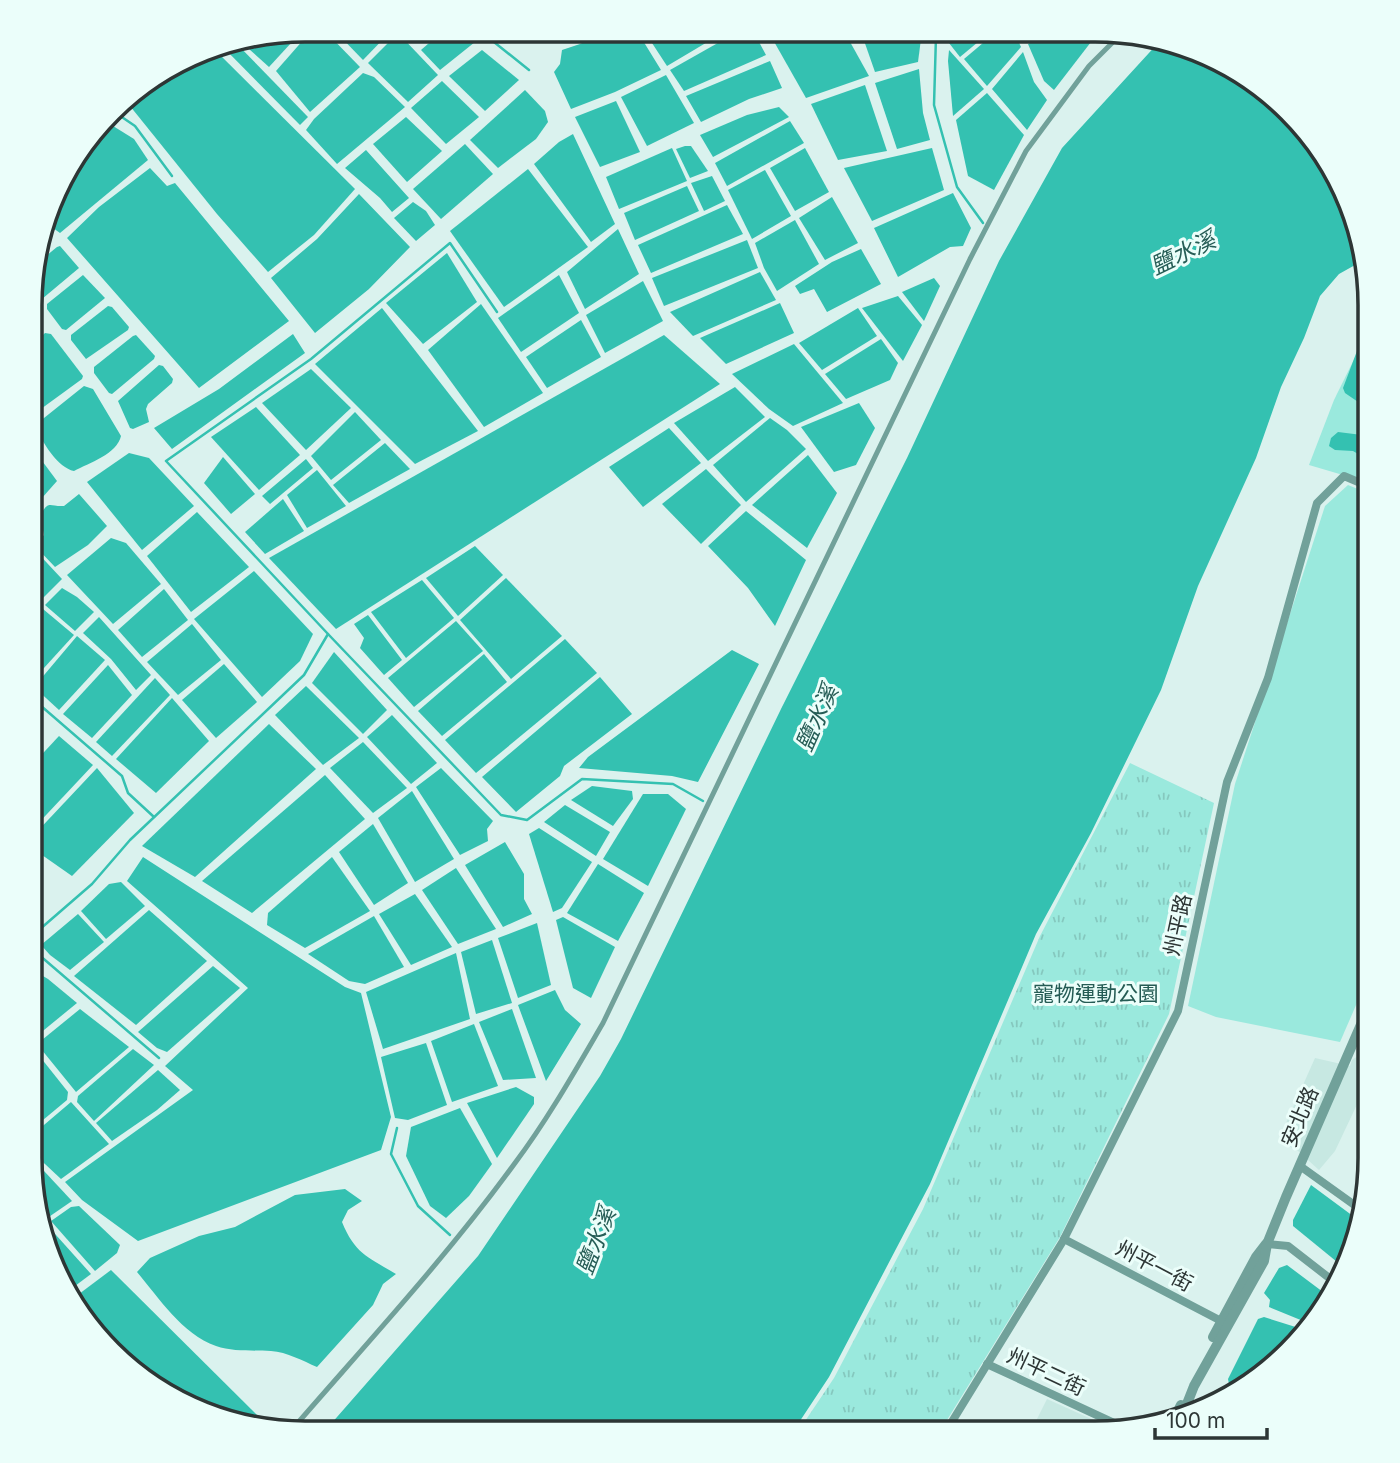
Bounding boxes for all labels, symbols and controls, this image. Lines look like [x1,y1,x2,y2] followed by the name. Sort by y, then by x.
[1146,224,1223,281] water label: 鹽水溪
[790,678,845,755] water label: 鹽水溪
[1159,891,1196,958] street label: 州平路
[1033,981,1159,1006] park label: 寵物運動公園
[1276,1083,1323,1151] street label: 安北路
[571,1201,623,1278] water label: 鹽水溪
[1111,1235,1197,1296] street label: 州平一街
[1003,1342,1090,1401] street label: 州平二街
[1155,1396,1267,1440] scale bar
[1166,1408,1225,1433] text: 100 m

